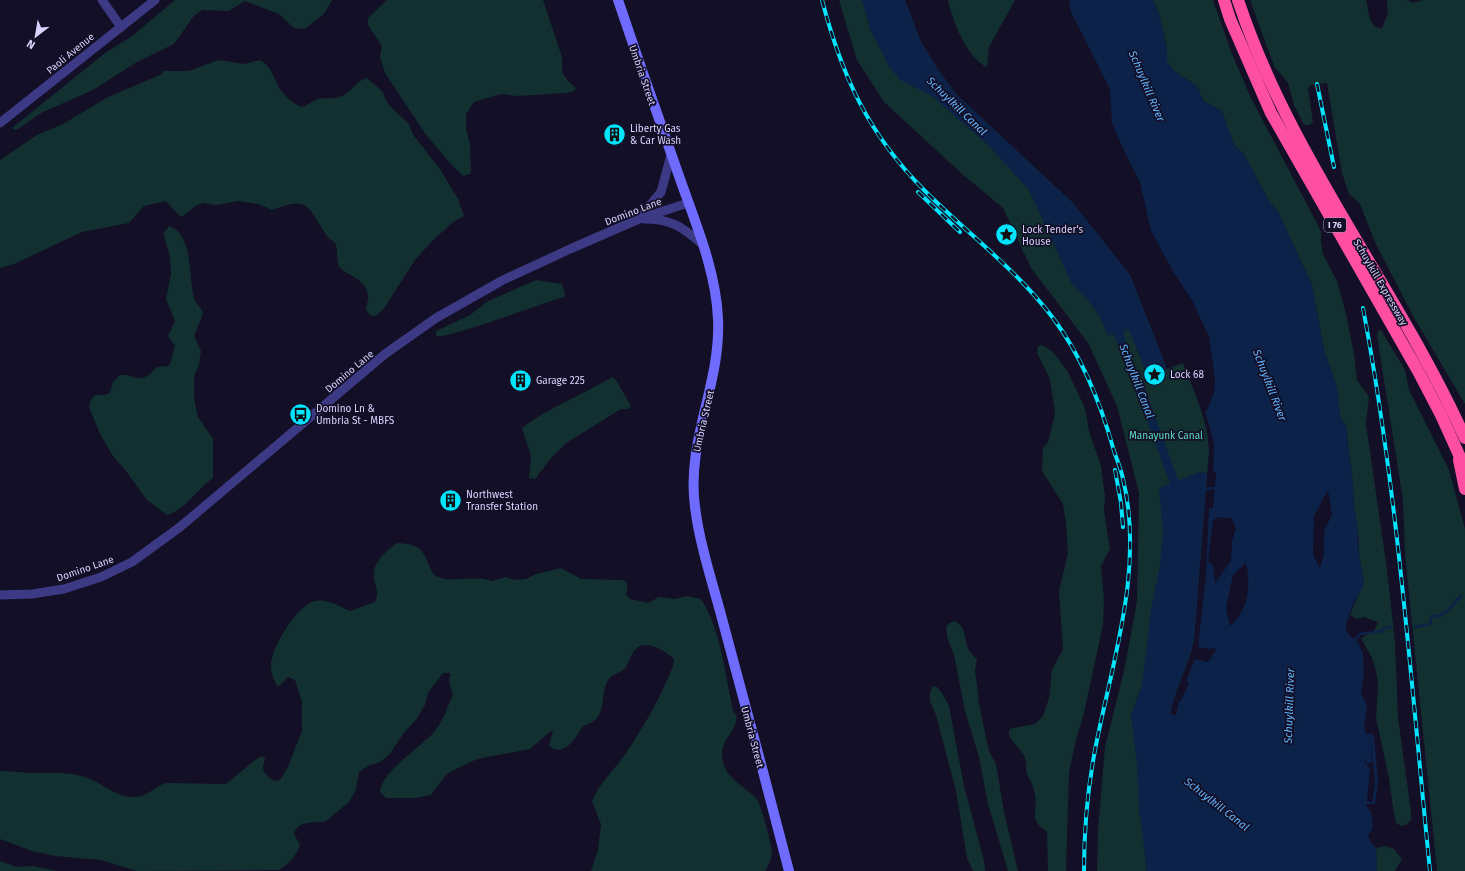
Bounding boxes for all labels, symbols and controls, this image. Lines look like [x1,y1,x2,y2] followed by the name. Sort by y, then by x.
[16,16,56,56] north arrow
[44,31,97,77] street label: Paoli Avenue
[25,37,38,52] text: N
[626,44,658,107] street label: Umbria Street
[1125,48,1168,124] water label: Schuylkill River
[923,74,989,138] water label: Schuylkill Canal
[601,121,627,147] building icon: Liberty Gas & Car Wash
[630,123,681,147] place label: Liberty Gas & Car Wash
[603,196,663,228] street label: Domino Lane
[1324,218,1346,232] road number: I 76
[994,222,1020,248] place icon: Lock Tender's House
[1022,224,1083,248] place label: Lock Tender's House
[1350,237,1410,328] street label: Schuylkill Expressway
[1116,341,1157,420] water label: Schuylkill Canal
[1250,347,1289,423] water label: Schuylkill River
[323,348,376,396] street label: Domino Lane
[1142,361,1168,387] place icon: Lock 68
[508,367,534,393] building icon: Garage 225
[1170,369,1204,381] place label: Lock 68
[536,375,585,387] place label: Garage 225
[691,389,717,453] street label: Umbria Street
[288,401,314,427] bus stop icon: Domino Ln & Umbria St - MBFS
[316,403,395,427] place label: Domino Ln & Umbria St - MBFS
[1129,430,1203,442] park label: Manayunk Canal
[438,487,464,513] building icon: Northwest Transfer Station
[466,489,538,513] place label: Northwest Transfer Station
[55,554,115,584] street label: Domino Lane
[1282,667,1297,745] water label: Schuylkill River
[738,705,766,770] street label: Umbria Street
[1181,774,1252,834] water label: Schuylkill Canal

